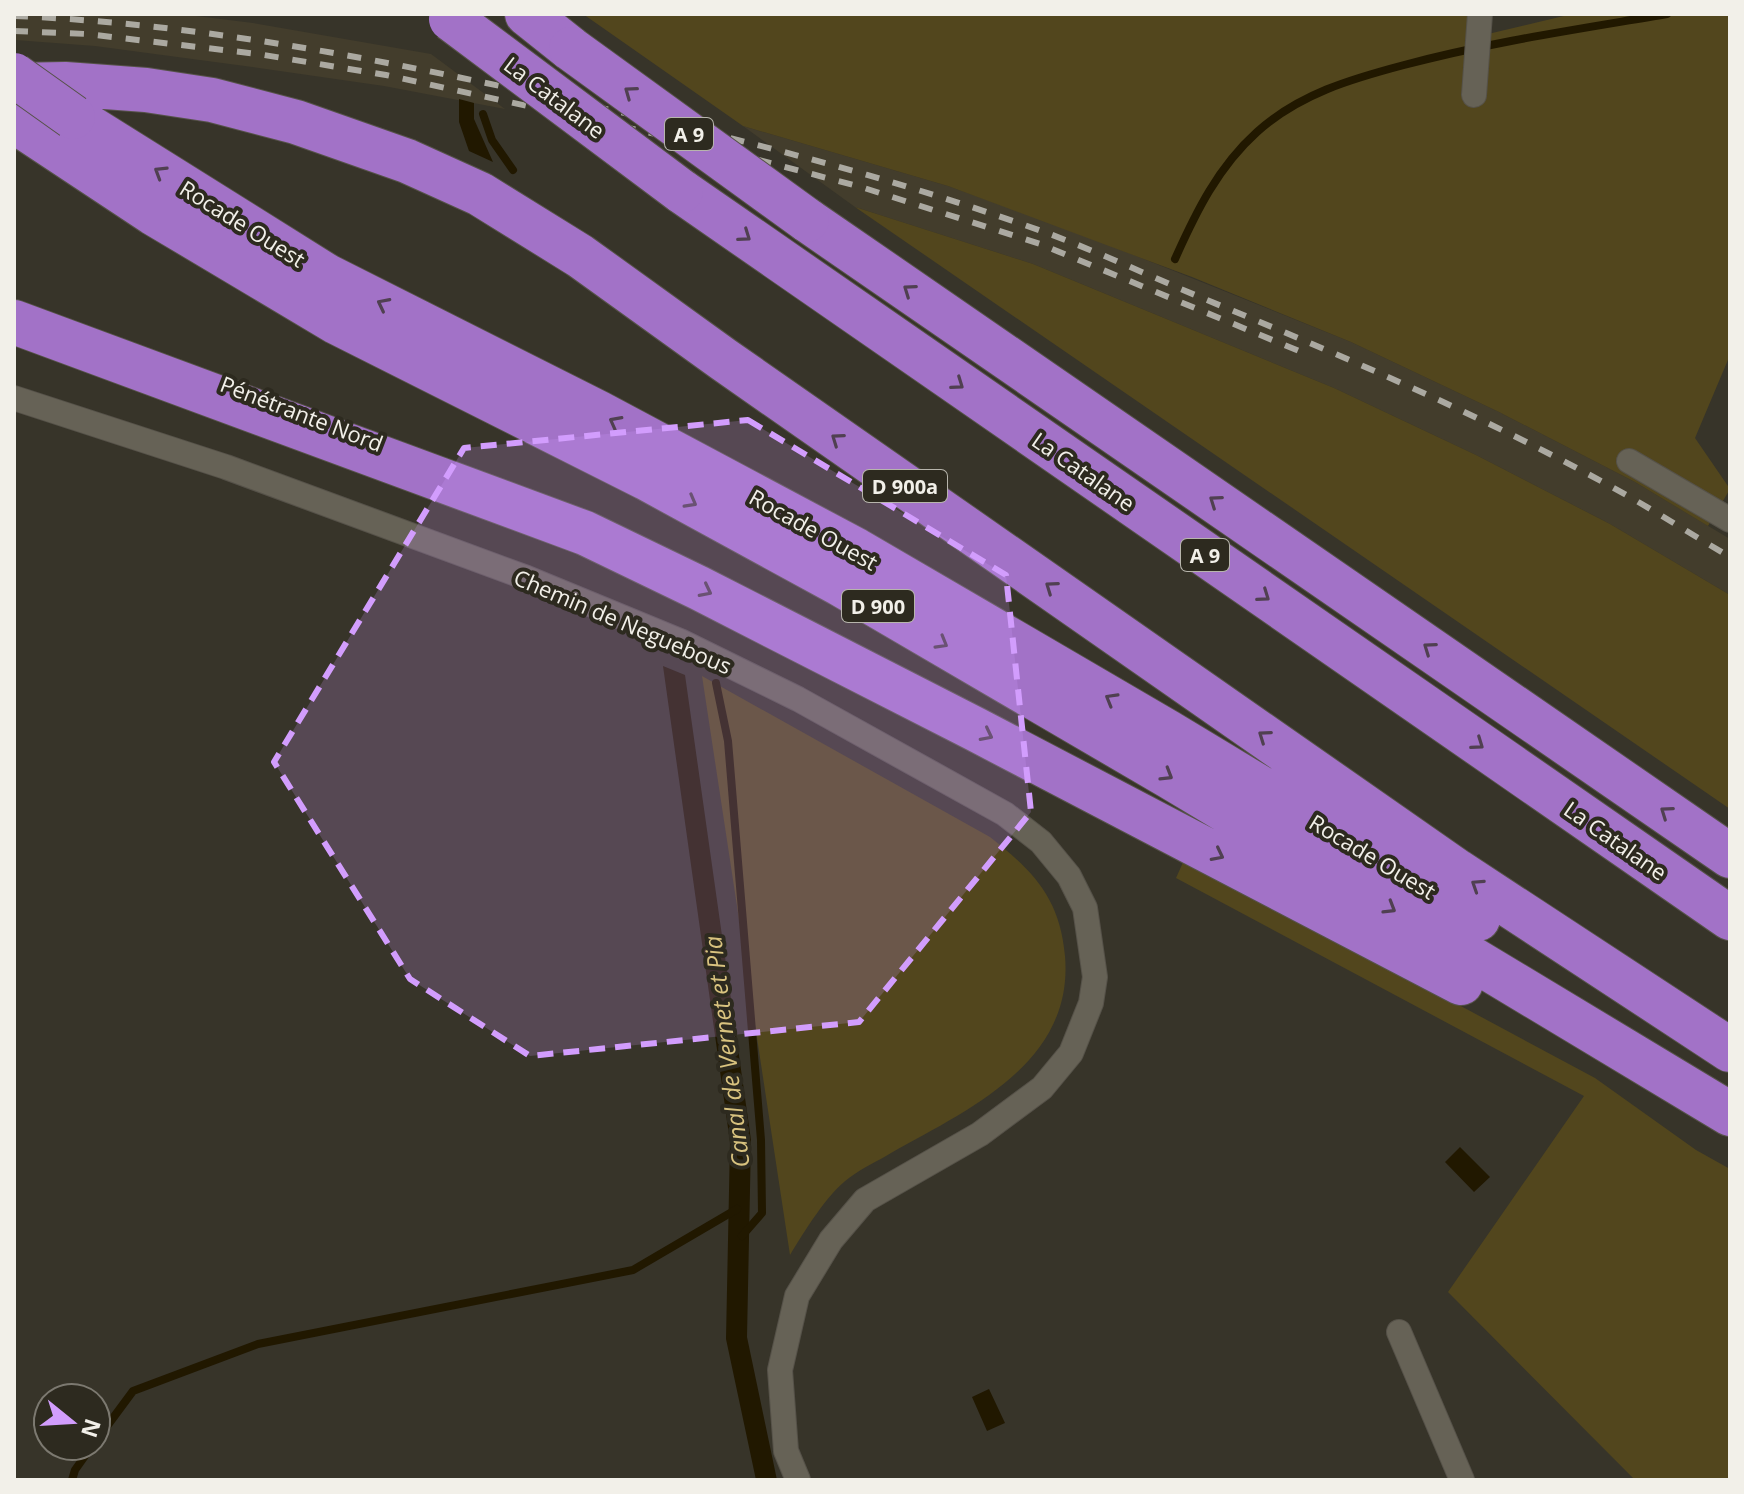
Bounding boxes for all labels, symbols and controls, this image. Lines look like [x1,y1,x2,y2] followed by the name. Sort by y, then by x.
[498,49,612,145] street label: La Catalane
[625,87,639,102] one-way arrow
[665,118,713,150] road number: A 9
[154,166,169,181] one-way arrow
[175,173,311,274] street label: Rocade Ouest
[736,226,750,241] one-way arrow
[903,285,917,300] one-way arrow
[377,299,392,314] one-way arrow
[216,368,388,458] street label: Pénétrante Nord
[950,374,964,389] one-way arrow
[609,417,624,432] one-way arrow
[1027,425,1141,517] street label: La Catalane
[832,434,846,449] one-way arrow
[863,470,947,502] road number: D 900a
[744,481,884,577] street label: Rocade Ouest
[682,492,697,508] one-way arrow
[1209,496,1223,511] one-way arrow
[1181,539,1229,571] road number: A 9
[510,562,736,680] street label: Chemin de Neguebous
[697,581,712,597] one-way arrow
[1045,582,1059,597] one-way arrow
[1255,586,1269,601] one-way arrow
[842,590,914,622] road number: D 900
[933,633,948,649] one-way arrow
[1423,643,1437,658] one-way arrow
[1105,693,1120,709] one-way arrow
[979,726,993,741] one-way arrow
[1258,731,1272,746] one-way arrow
[1469,734,1483,749] one-way arrow
[1158,765,1173,780] one-way arrow
[1559,794,1673,886] street label: La Catalane
[1304,806,1442,906] street label: Rocade Ouest
[1660,807,1674,822] one-way arrow
[1210,845,1225,860] one-way arrow
[1472,879,1486,894] one-way arrow
[1381,898,1396,914] one-way arrow
[695,934,757,1170] water label: Canal de Vernet et Pia
[32,1382,112,1462] north arrow
[75,1415,109,1442] text: N

